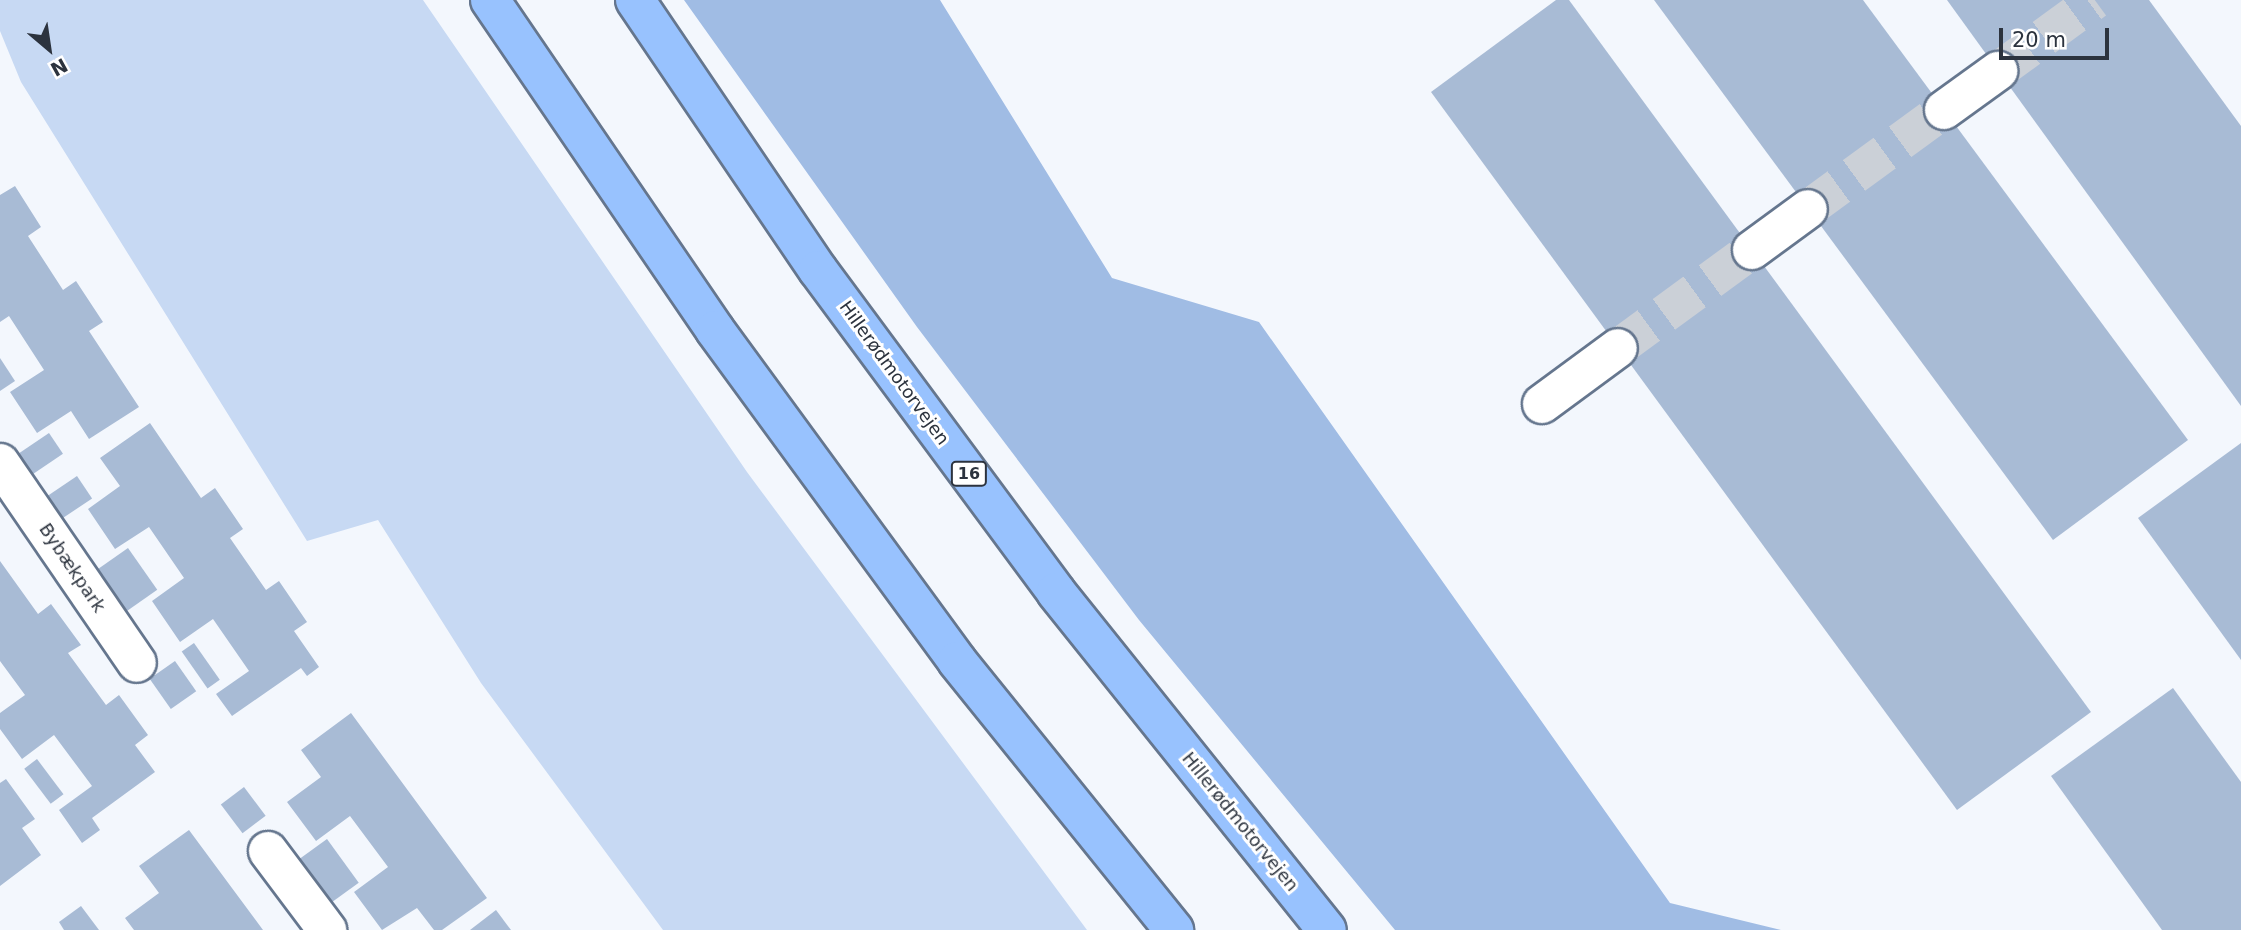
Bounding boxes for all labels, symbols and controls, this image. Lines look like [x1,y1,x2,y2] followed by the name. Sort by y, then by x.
[14,14,84,84] north arrow
[2003,14,2113,58] scale bar
[2012,28,2066,52] text: 20 m
[47,54,71,81] text: N
[835,297,953,449] street label: Hillerødmotorvejen
[950,461,988,486] road number: 16
[34,519,110,617] street label: Bybækpark
[1177,748,1303,896] street label: Hillerødmotorvejen

